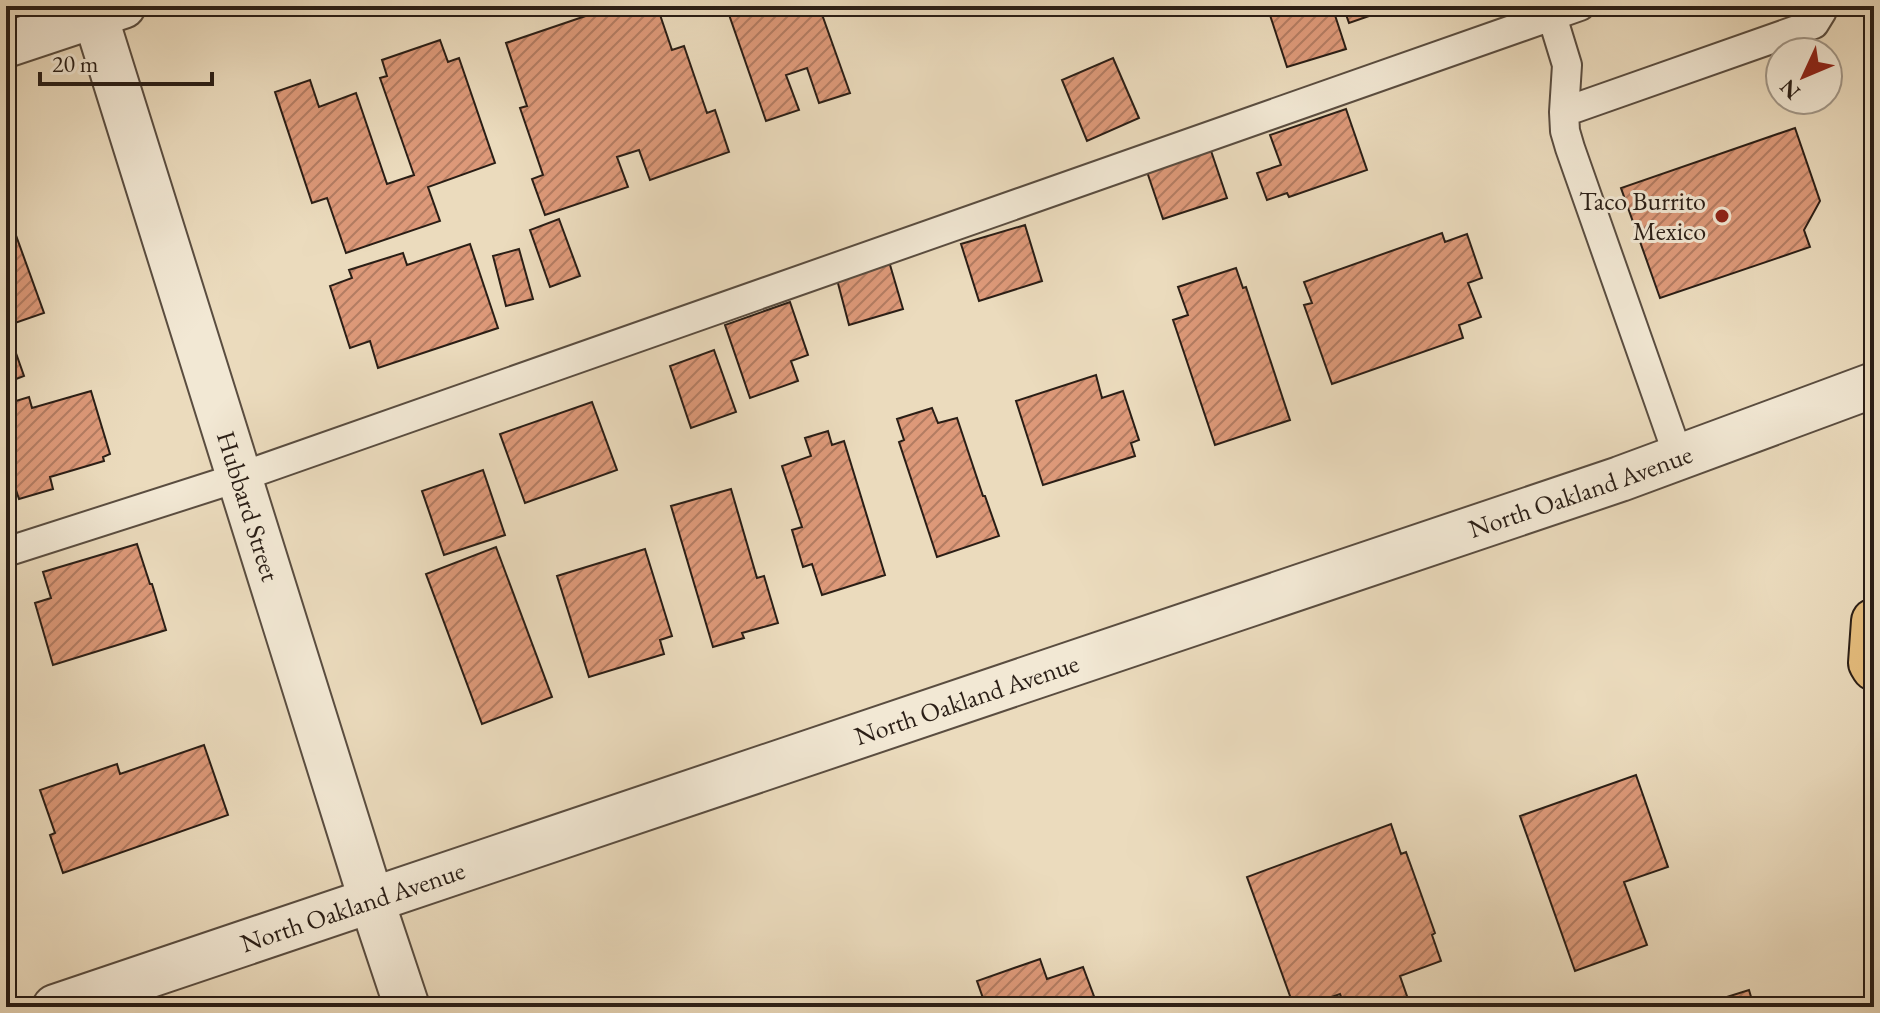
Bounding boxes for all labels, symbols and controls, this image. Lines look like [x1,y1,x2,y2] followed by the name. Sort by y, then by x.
[40,36,212,86] scale bar
[1764,36,1844,116] north arrow
[52,48,99,79] text: 20 m
[1773,73,1807,106] text: N
[1579,184,1706,248] place label: Taco Burrito Mexico
[1713,207,1731,225] marker: Taco Burrito Mexico
[209,427,288,585] street label: Hubbard Street
[1464,437,1697,546] street label: North Oakland Avenue
[850,646,1083,753] street label: North Oakland Avenue
[236,853,469,960] street label: North Oakland Avenue

